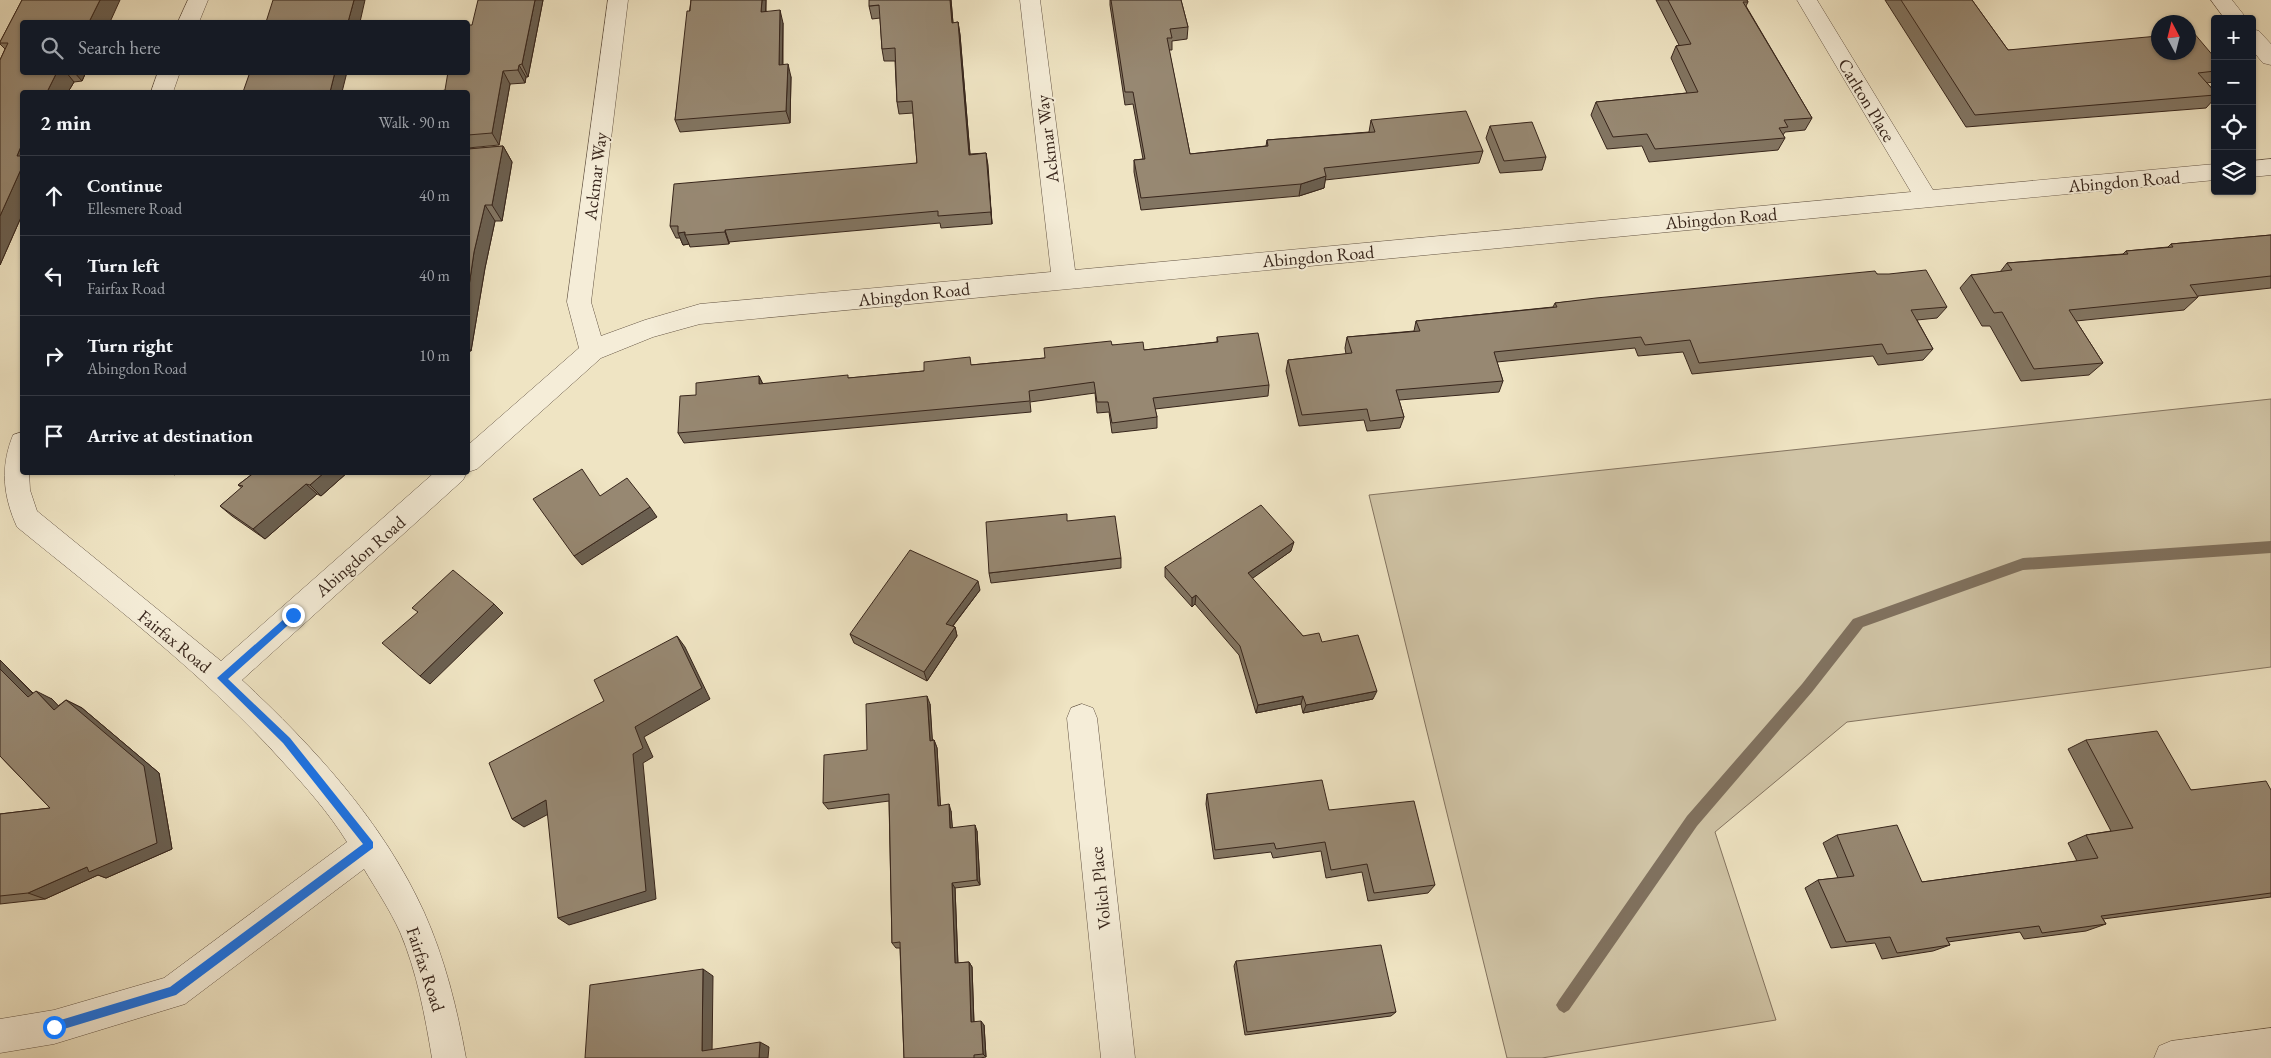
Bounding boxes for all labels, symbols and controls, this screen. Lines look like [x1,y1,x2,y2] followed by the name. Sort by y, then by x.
[2151,15,2196,60] north arrow
[2211,15,2256,195] map controls
[2211,15,2256,60] button: +
[20,20,470,75] search box
[38,34,66,62] icon: search
[78,35,160,60] text: Search here
[1833,54,1901,146] street label: Carlton Place
[2211,60,2256,105] button: −
[1030,94,1064,185] street label: Ackmar Way
[2211,105,2256,150] button: locate
[40,109,91,136] text: 2 min
[379,112,450,133] text: Walk · 90 m
[578,131,612,222] street label: Ackmar Way
[2211,150,2256,195] button: layers
[2066,165,2182,197] street label: Abingdon Road
[87,173,162,198] text: Continue
[40,182,68,210] icon: ahead
[419,185,450,206] text: 40 m
[87,198,182,219] text: Ellesmere Road
[1663,202,1779,234] street label: Abingdon Road
[1260,240,1376,272] street label: Abingdon Road
[87,253,159,278] text: Turn left
[40,262,68,290] icon: left
[419,265,450,286] text: 40 m
[856,277,972,311] street label: Abingdon Road
[87,278,165,299] text: Fairfax Road
[87,333,173,358] text: Turn right
[40,342,68,370] icon: right
[419,345,450,366] text: 10 m
[87,358,187,379] text: Abingdon Road
[40,422,68,450] icon: arrive
[87,423,253,448] text: Arrive at destination
[309,510,411,602] street label: Abingdon Road
[134,604,217,678] street label: Fairfax Road
[282,604,305,627] route end
[1084,845,1116,931] street label: Volich Place
[402,924,451,1015] street label: Fairfax Road
[43,1016,66,1039] route start

